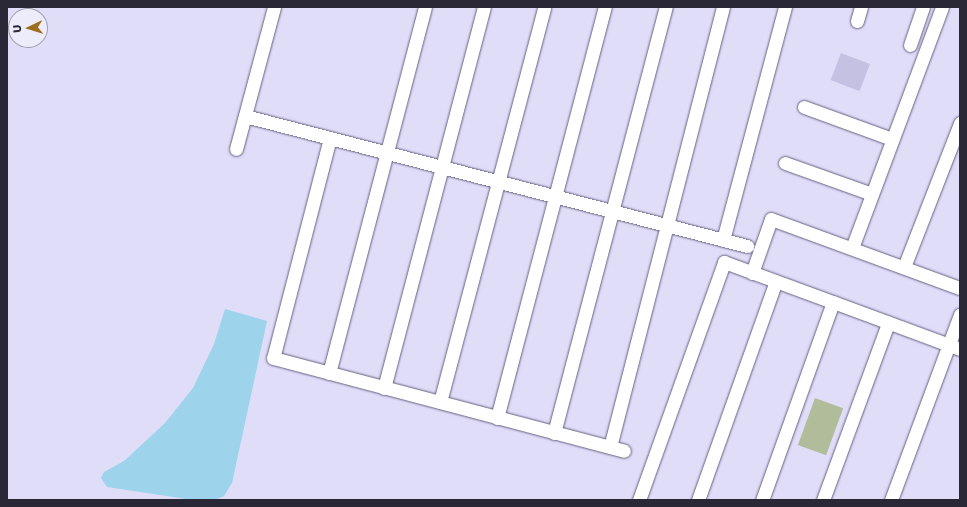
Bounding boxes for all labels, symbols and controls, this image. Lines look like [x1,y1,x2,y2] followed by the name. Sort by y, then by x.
[8,8,48,48] north arrow
[10,24,23,33] text: U

